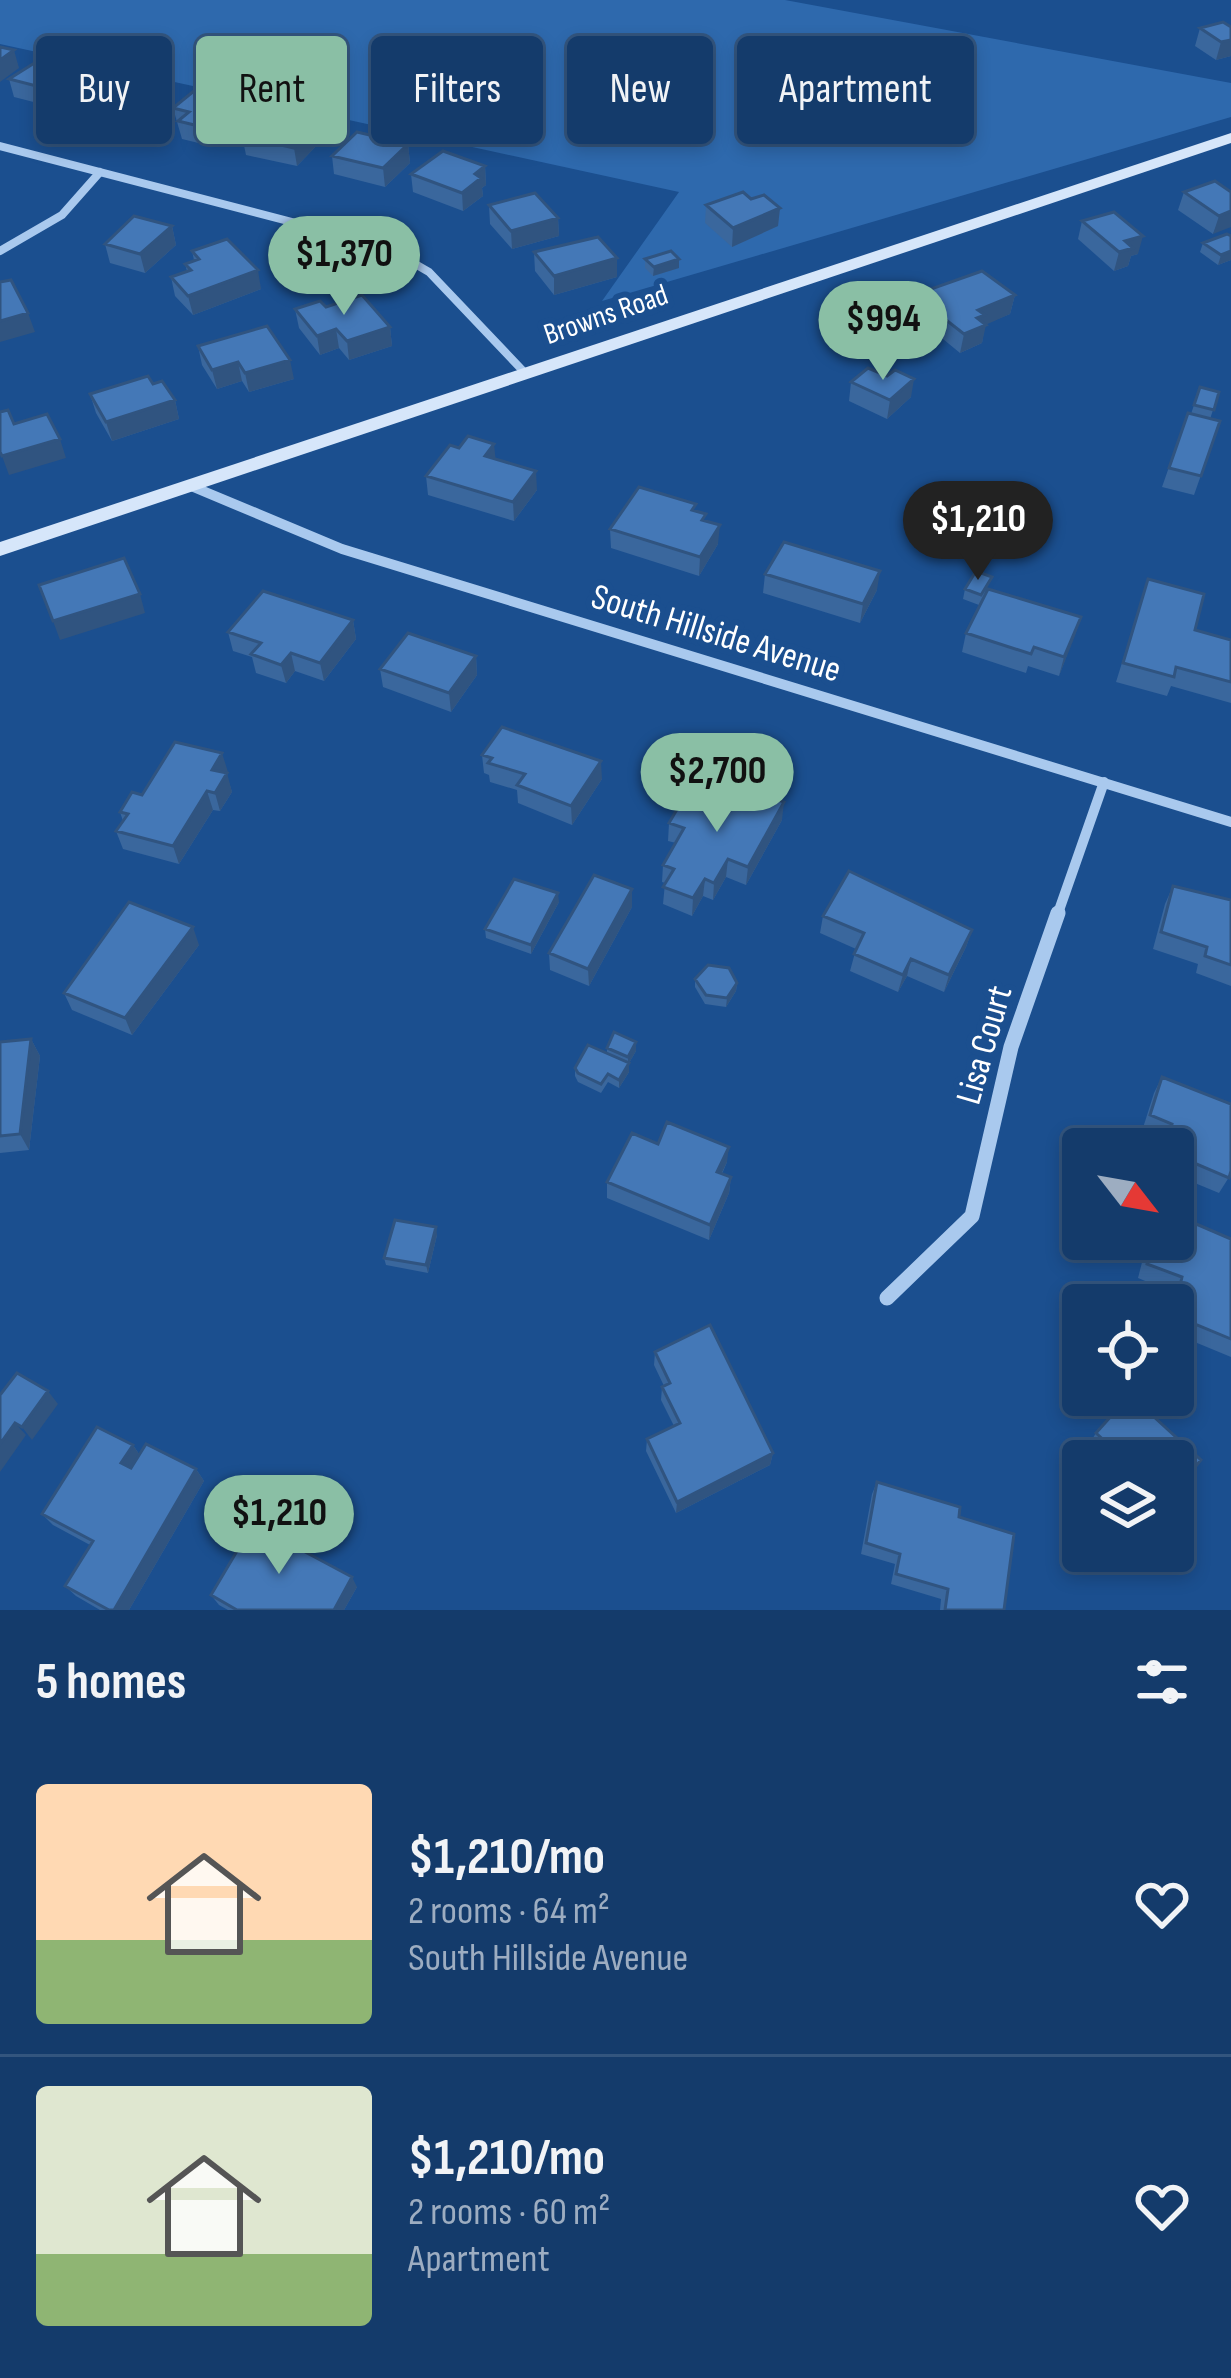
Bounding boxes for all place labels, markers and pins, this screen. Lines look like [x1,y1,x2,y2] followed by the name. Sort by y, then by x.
[246,216,442,318] pin: $1,370
[812,281,954,383] pin: $994
[880,481,1076,583] pin: $1,210
[619,733,815,835] pin: $2,700
[181,1475,377,1577] pin: $1,210

